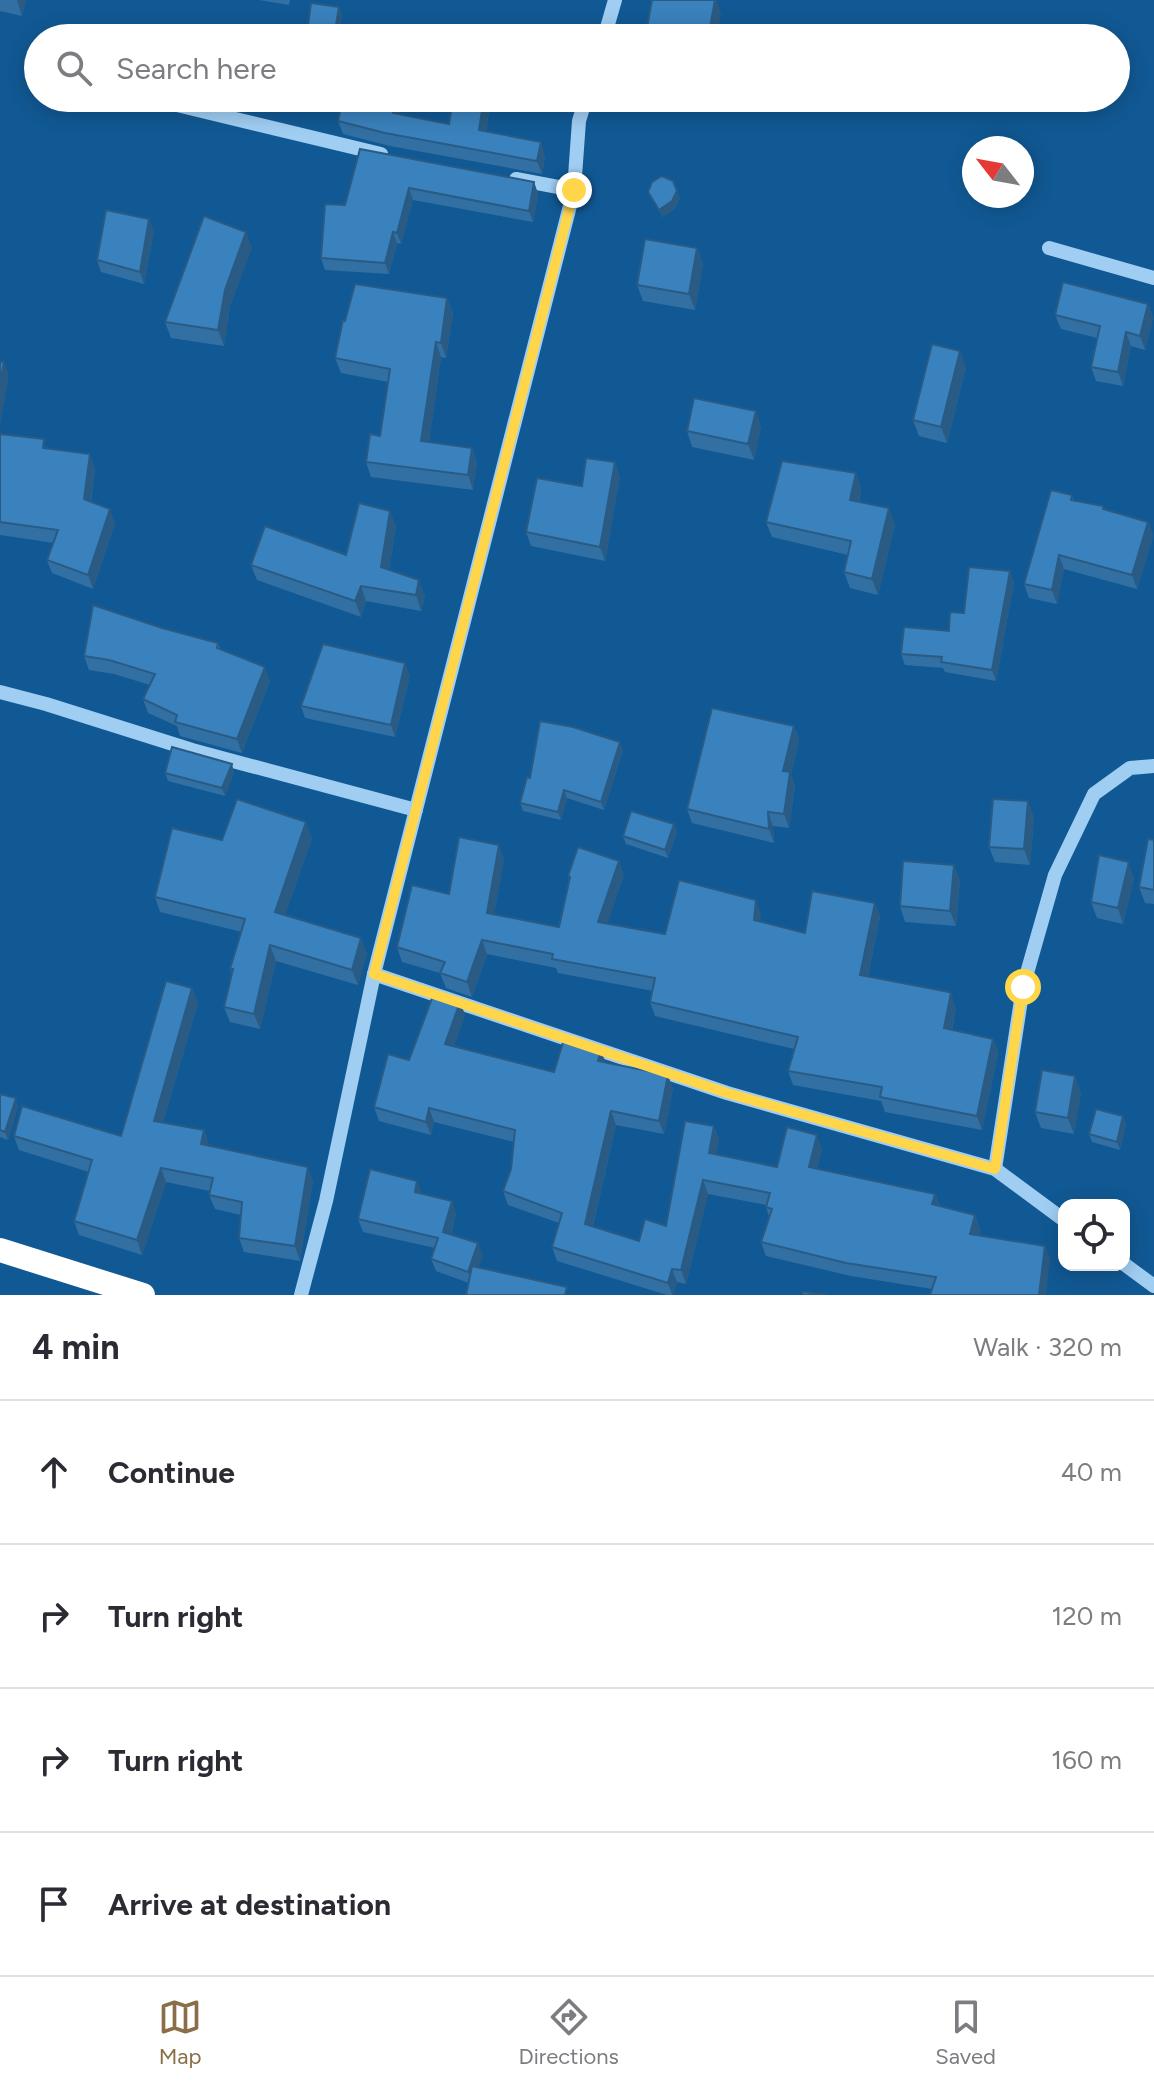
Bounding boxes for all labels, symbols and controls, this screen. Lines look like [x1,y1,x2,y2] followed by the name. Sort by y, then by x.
[24,24,1130,112] search box
[52,46,96,90] icon: search
[116,50,276,87] text: Search here
[962,136,1034,208] north arrow
[556,172,592,208] route end
[1005,969,1041,1005] route start
[1058,1199,1130,1271] map controls
[1058,1199,1130,1271] button: locate
[32,1327,119,1368] text: 4 min
[973,1331,1122,1363] text: Walk · 320 m
[32,1450,76,1494] icon: ahead
[108,1454,235,1491] text: Continue
[1061,1456,1122,1488] text: 40 m
[32,1594,76,1638] icon: right
[108,1598,243,1635] text: Turn right
[1052,1600,1122,1632] text: 120 m
[32,1738,76,1782] icon: right
[108,1742,243,1779] text: Turn right
[1051,1744,1122,1776] text: 160 m
[32,1882,76,1926] icon: arrive
[108,1886,391,1923] text: Arrive at destination
[158,1995,202,2070] tab: Map
[519,1995,619,2070] tab: Directions
[935,1995,996,2070] tab: Saved

